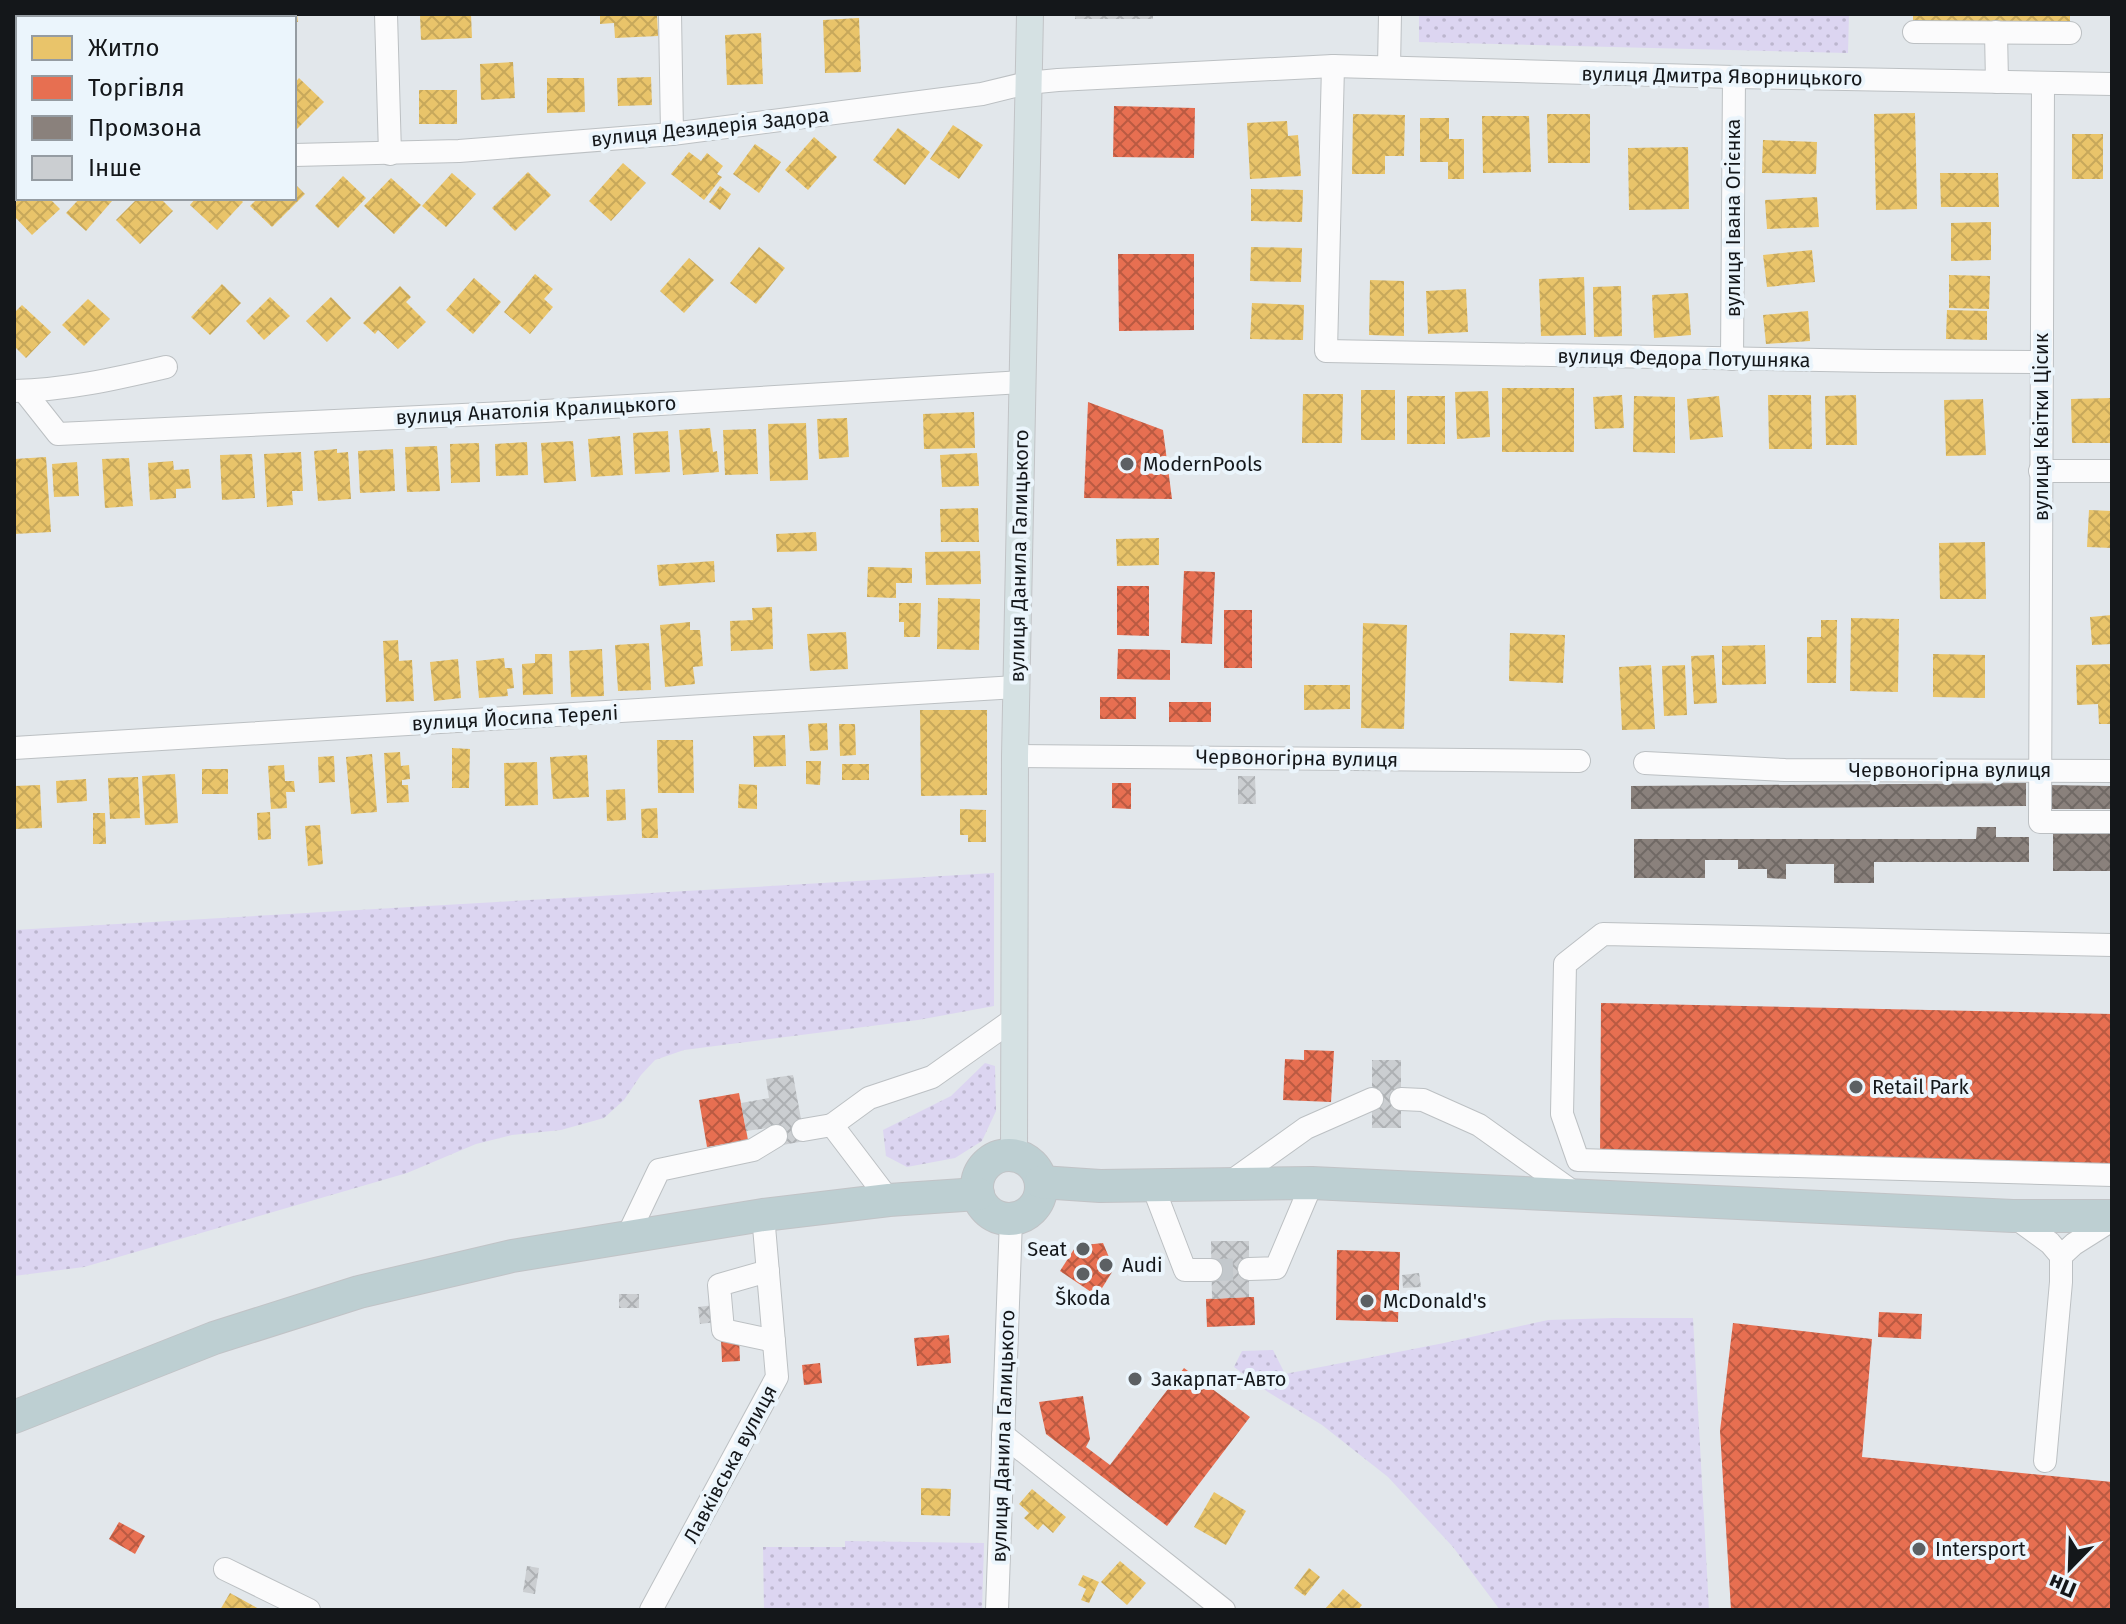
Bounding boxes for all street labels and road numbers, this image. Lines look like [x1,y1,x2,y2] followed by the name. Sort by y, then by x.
[1581,62,1863,90] street label: вулиця Дмитра Яворницького
[590,103,830,151] street label: вулиця Дезидерія Задора
[1721,119,1745,317] street label: вулиця Івана Огієнка
[2029,332,2053,521] street label: вулиця Квітки Цісик
[1557,344,1811,372] street label: вулиця Федора Потушняка
[395,391,677,429] street label: вулиця Анатолія Кралицького
[1005,429,1033,683] street label: вулиця Данила Галицького
[411,701,619,735] street label: вулиця Йосипа Терелі
[1196,744,1398,772] street label: Червоногірна вулиця
[1849,758,2051,782] street label: Червоногірна вулиця
[987,1309,1019,1563] street label: вулиця Данила Галицького
[678,1381,782,1547] street label: Лавківська вулиця

